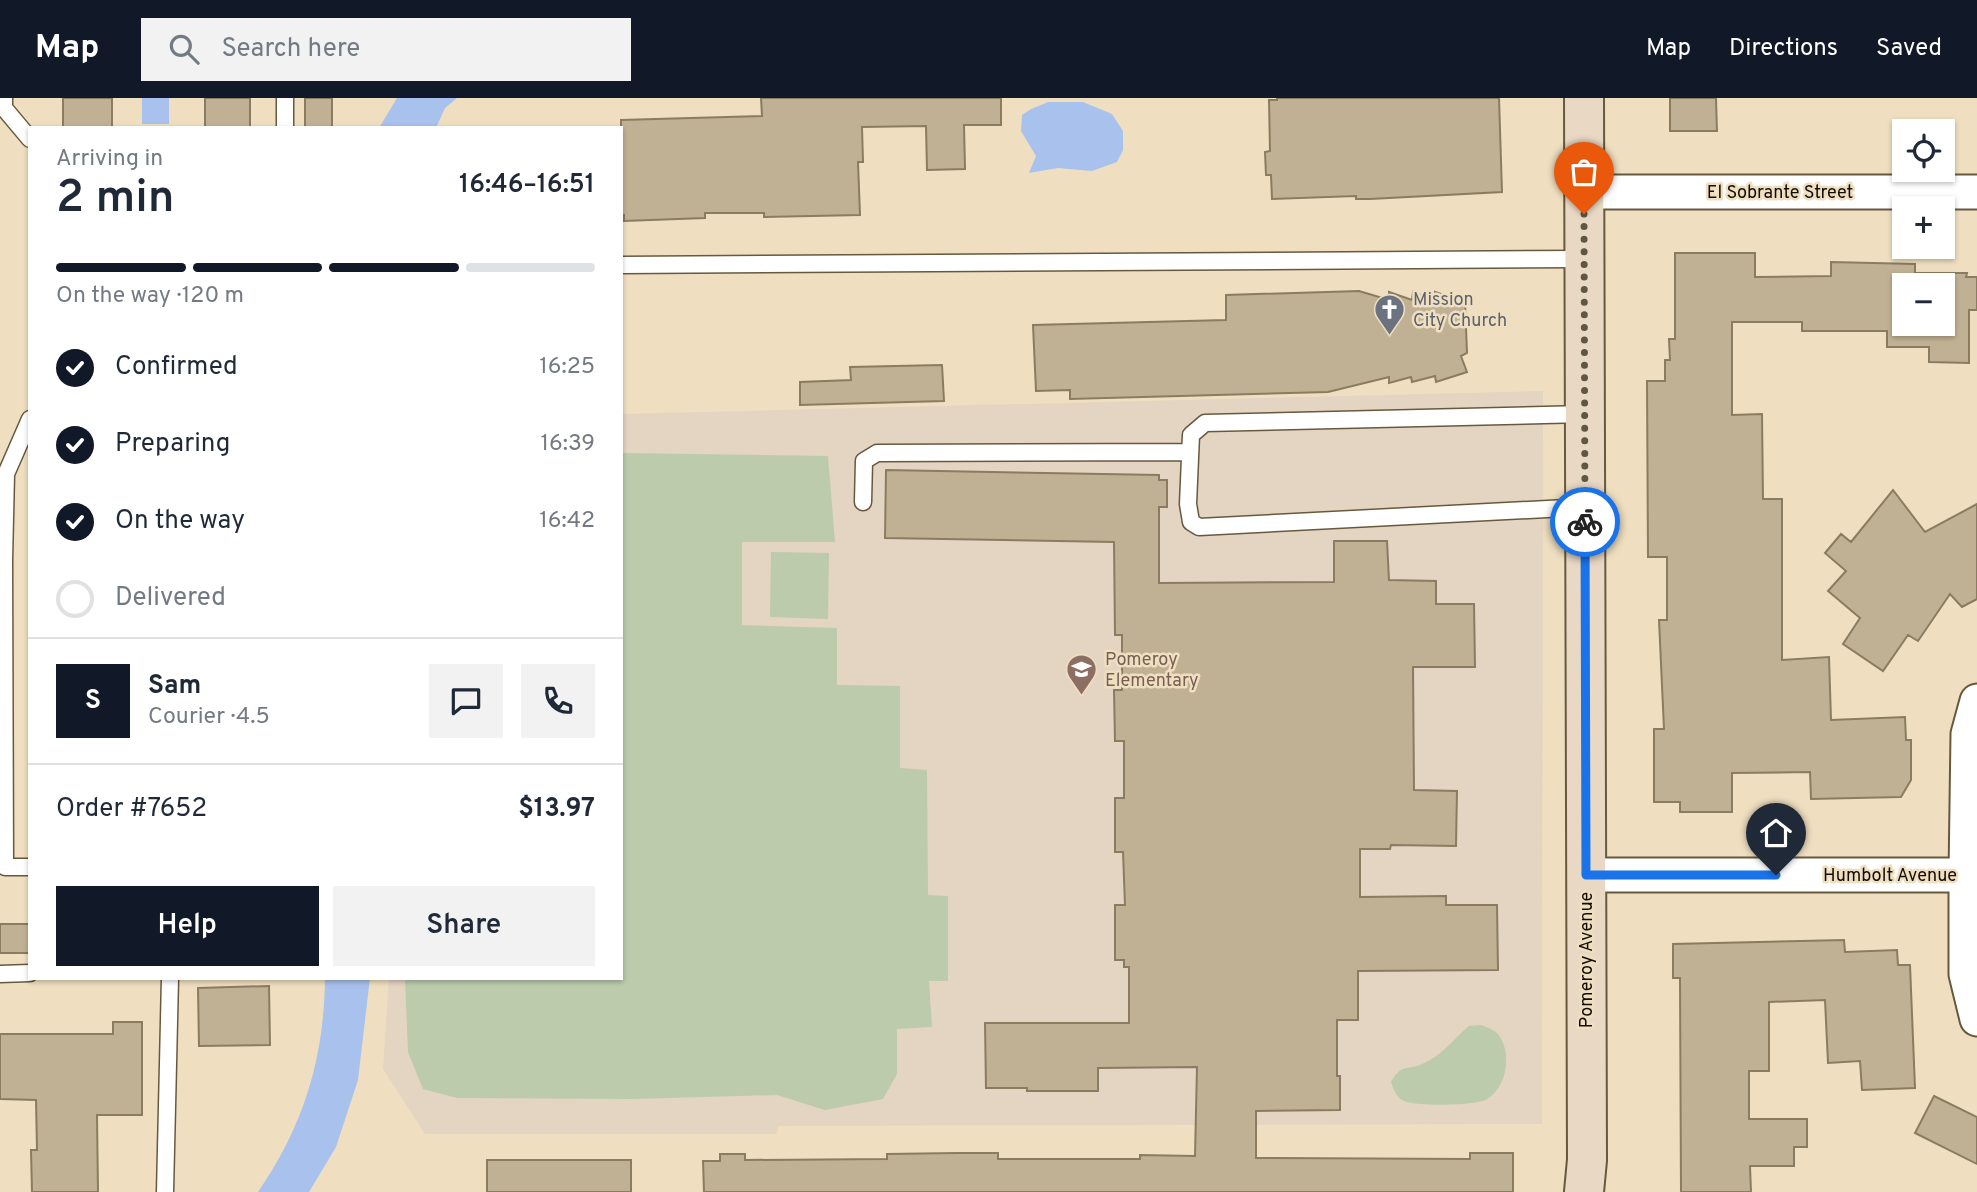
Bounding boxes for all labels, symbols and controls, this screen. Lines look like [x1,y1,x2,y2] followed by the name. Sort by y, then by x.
[141,18,631,81] search box
[35,28,99,70] text: Map
[165,30,203,68] icon: search
[221,33,360,66] text: Search here
[1646,34,1691,64] text: Map
[1729,34,1838,64] text: Directions
[1876,34,1942,64] text: Saved
[1892,119,1955,336] map controls
[1892,119,1955,182] button: locate
[1554,142,1614,214] pin
[56,145,163,174] text: Arriving in
[1565,153,1603,191] icon: bag
[459,169,595,202] text: 16:46–16:51
[56,170,175,229] text: 2 min
[1707,182,1853,205] street label: El Sobrante Street
[1892,196,1955,259] button: +
[1892,273,1955,336] button: −
[56,282,244,311] text: On the way · 120 m
[1413,289,1507,333] place label: Mission City Church
[1373,292,1407,336] church icon: Mission City Church
[56,349,94,387] icon: check
[115,351,238,384] text: Confirmed
[539,353,595,382] text: 16:25
[56,426,94,464] icon: check
[115,428,230,461] text: Preparing
[540,430,595,459] text: 16:39
[1550,487,1620,557] courier
[56,503,94,541] icon: check
[1566,503,1604,541] icon: bike
[115,505,245,538] text: On the way
[539,507,595,536] text: 16:42
[115,582,226,615] text: Delivered
[1105,649,1199,693] place label: Pomeroy Elementary
[1065,652,1099,696] school or university icon: Pomeroy Elementary
[429,664,503,738] button: chat
[521,664,595,738] button: phone
[148,670,201,703] text: Sam
[85,685,101,718] text: S
[148,703,270,732] text: Courier · 4.5
[56,793,207,826] text: Order #7652
[518,793,595,826] text: $13.97
[1746,803,1806,875] pin
[1757,814,1795,852] icon: home
[1823,865,1957,888] street label: Humbolt Avenue
[56,886,319,966] button: Help
[333,886,595,966] button: Share
[1576,892,1599,1028] street label: Pomeroy Avenue

